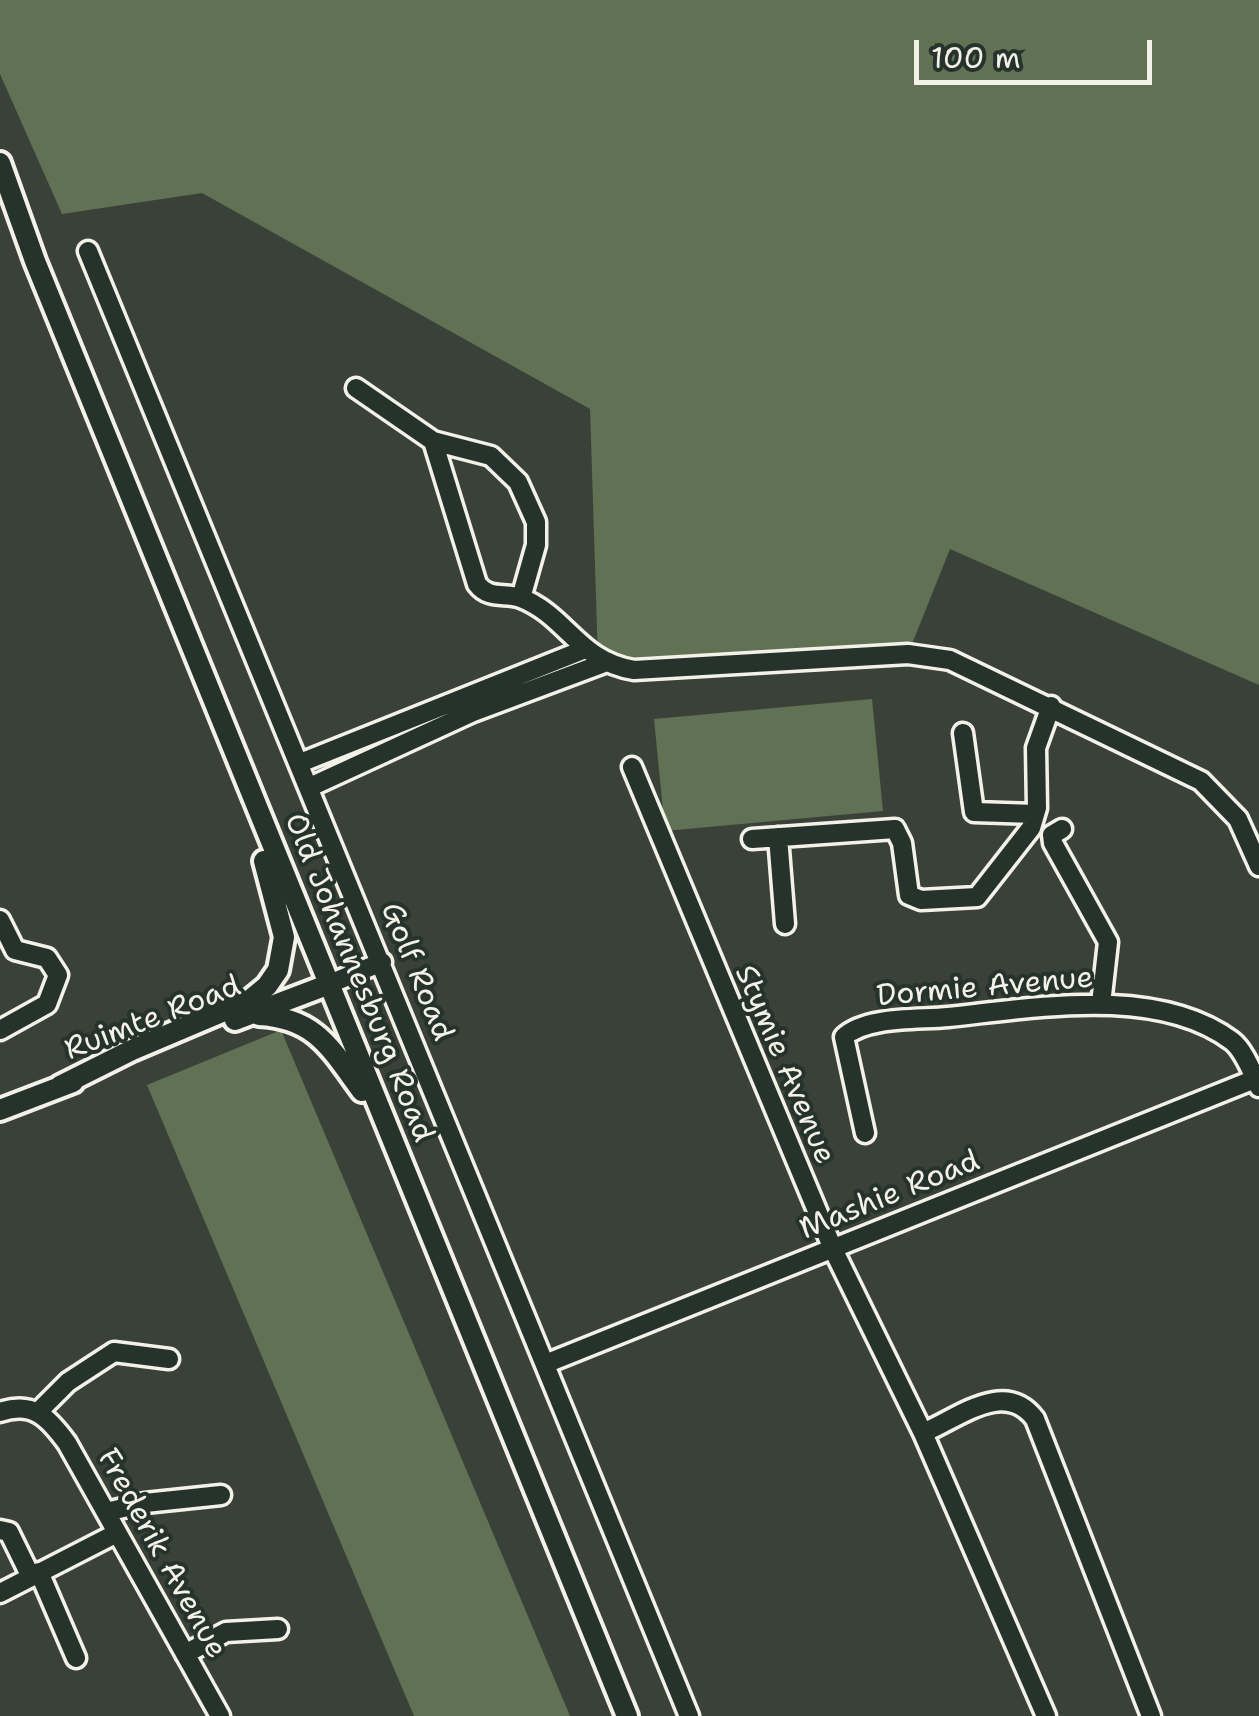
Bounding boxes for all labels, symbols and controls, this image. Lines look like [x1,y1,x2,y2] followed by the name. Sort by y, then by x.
[919,20,1156,82] scale bar
[931,37,1021,78] text: 100 m
[275,808,441,1148] street label: Old Johannesburg Road
[372,897,460,1047] street label: Golf Road
[726,960,842,1170] street label: Stymie Avenue
[875,961,1095,1015] street label: Dormie Avenue
[60,969,246,1069] street label: Ruimte Road
[795,1144,985,1248] street label: Mashie Road
[88,1443,234,1665] street label: Frederik Avenue

